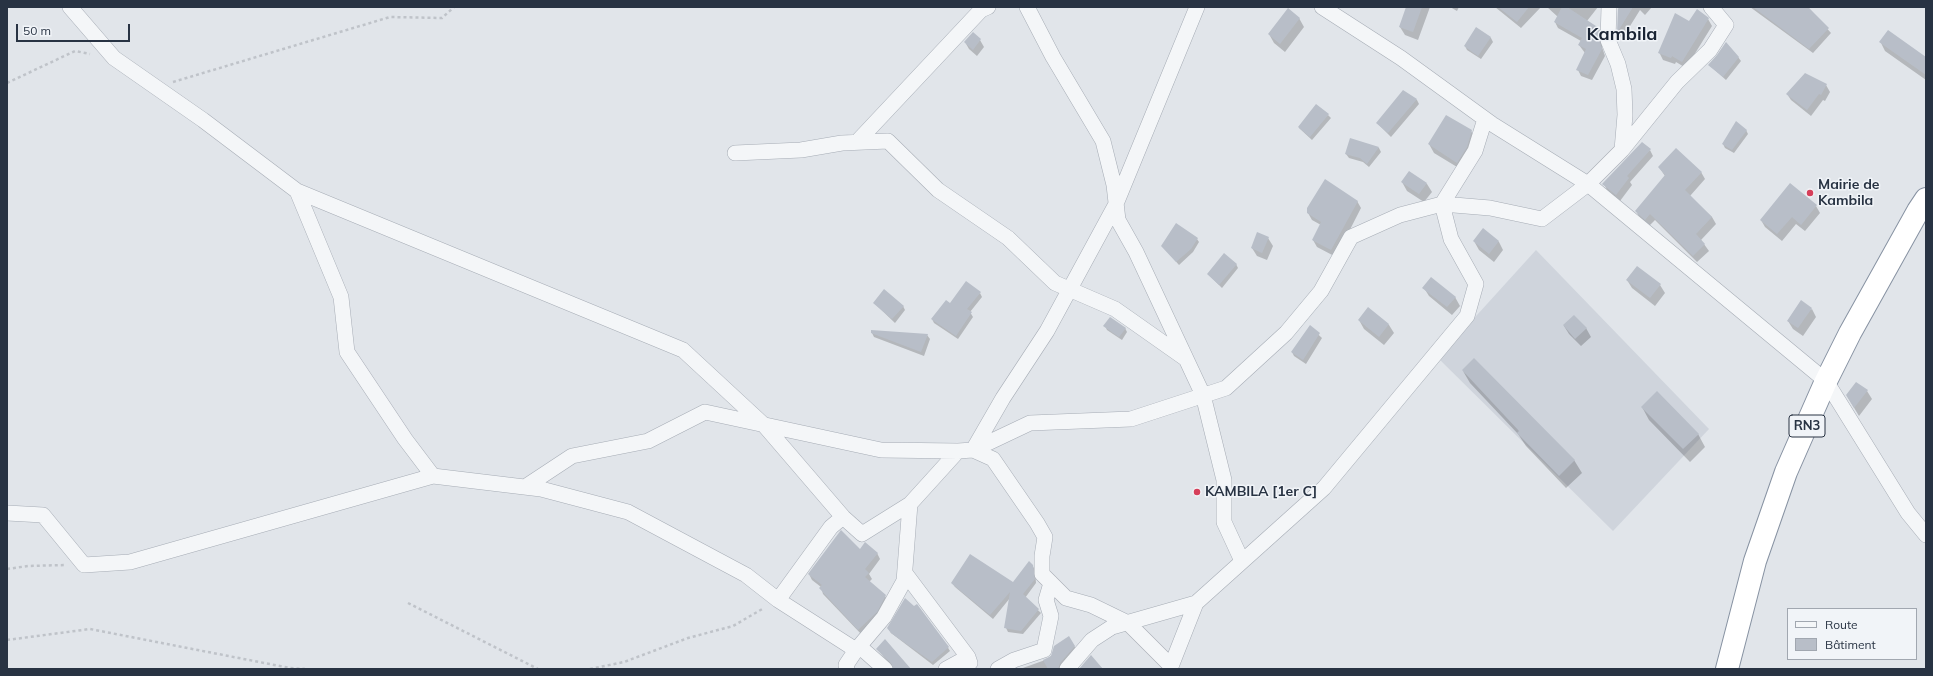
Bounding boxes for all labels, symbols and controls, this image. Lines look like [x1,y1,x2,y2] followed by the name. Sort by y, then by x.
[18,16,132,42] scale bar
[23,23,51,38] text: 50 m
[1586,24,1658,46] district label: Kambila
[1818,177,1880,210] place label: Mairie de Kambila
[1805,188,1815,198] marker: Mairie de Kambila
[1789,415,1825,437] road number: RN3
[1205,484,1317,500] place label: KAMBILA [1er C]
[1192,487,1202,497] marker: KAMBILA [1er C]
[1787,608,1917,660] legend
[1825,617,1858,632] text: Route
[1825,637,1876,652] text: Bâtiment

